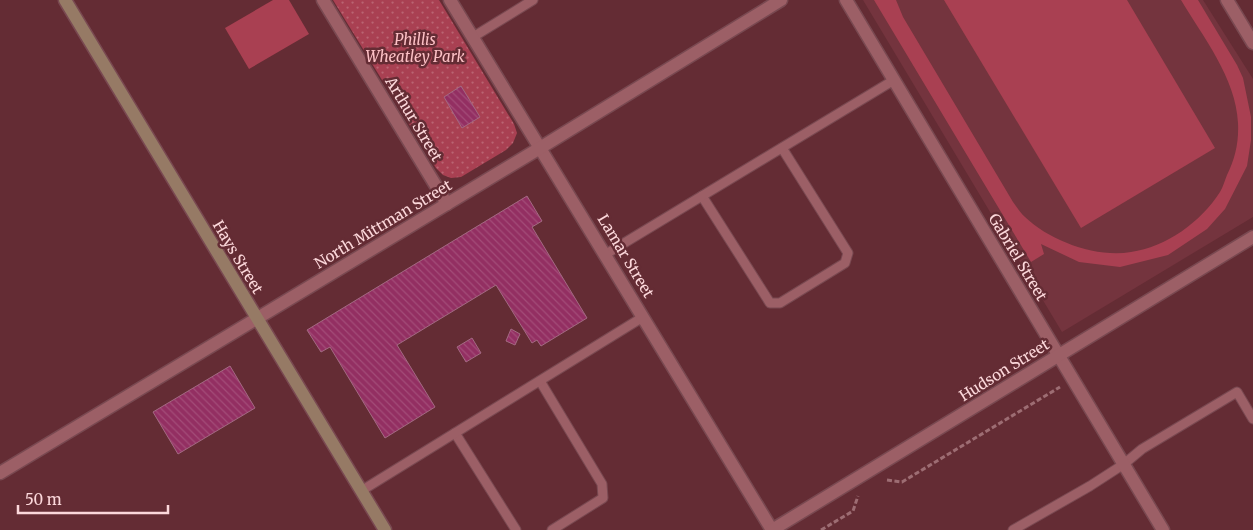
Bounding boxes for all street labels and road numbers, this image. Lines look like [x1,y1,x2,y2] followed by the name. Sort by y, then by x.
[381,72,447,165] street label: Arthur Street
[311,175,455,273] street label: North Mittman Street
[985,210,1052,304] street label: Gabriel Street
[594,211,658,301] street label: Lamar Street
[209,217,267,297] street label: Hays Street
[955,335,1053,405] street label: Hudson Street

